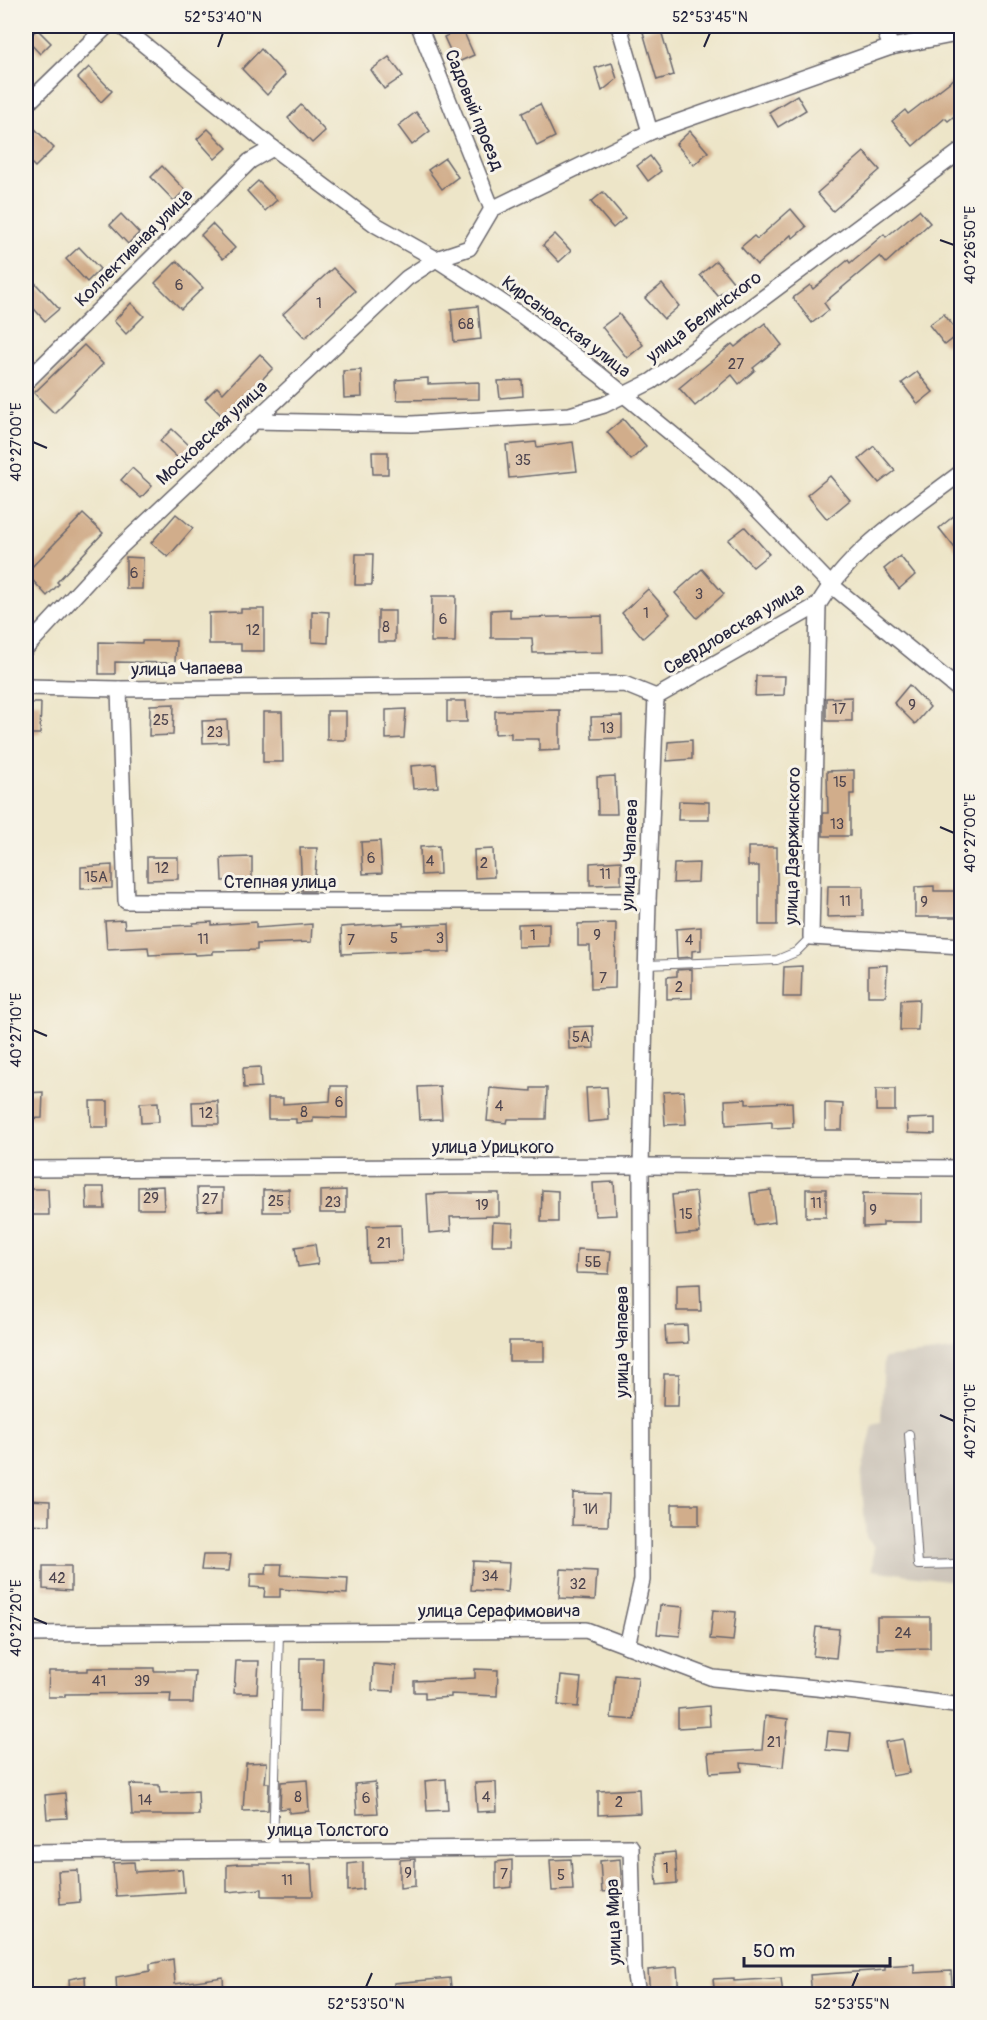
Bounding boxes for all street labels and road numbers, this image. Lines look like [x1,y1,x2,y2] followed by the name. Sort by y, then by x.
[439,46,509,174] street label: Садовый проезд
[70,184,198,312] street label: Коллективная улица
[641,266,767,369] street label: улица Белинского
[497,271,635,383] street label: Кирсановская улица
[152,376,272,490] street label: Московская улица
[659,578,809,680] street label: Свердловская улица
[130,657,243,681] street label: улица Чапаева
[780,766,806,926] street label: улица Дзержинского
[617,799,643,912] street label: улица Чапаева
[224,871,336,894] street label: Степная улица
[431,1136,554,1159] street label: улица Урицкого
[611,1286,634,1399] street label: улица Чапаева
[417,1600,580,1623] street label: улица Серафимовича
[266,1819,389,1842] street label: улица Толстого
[601,1878,627,1967] street label: улица Мира

